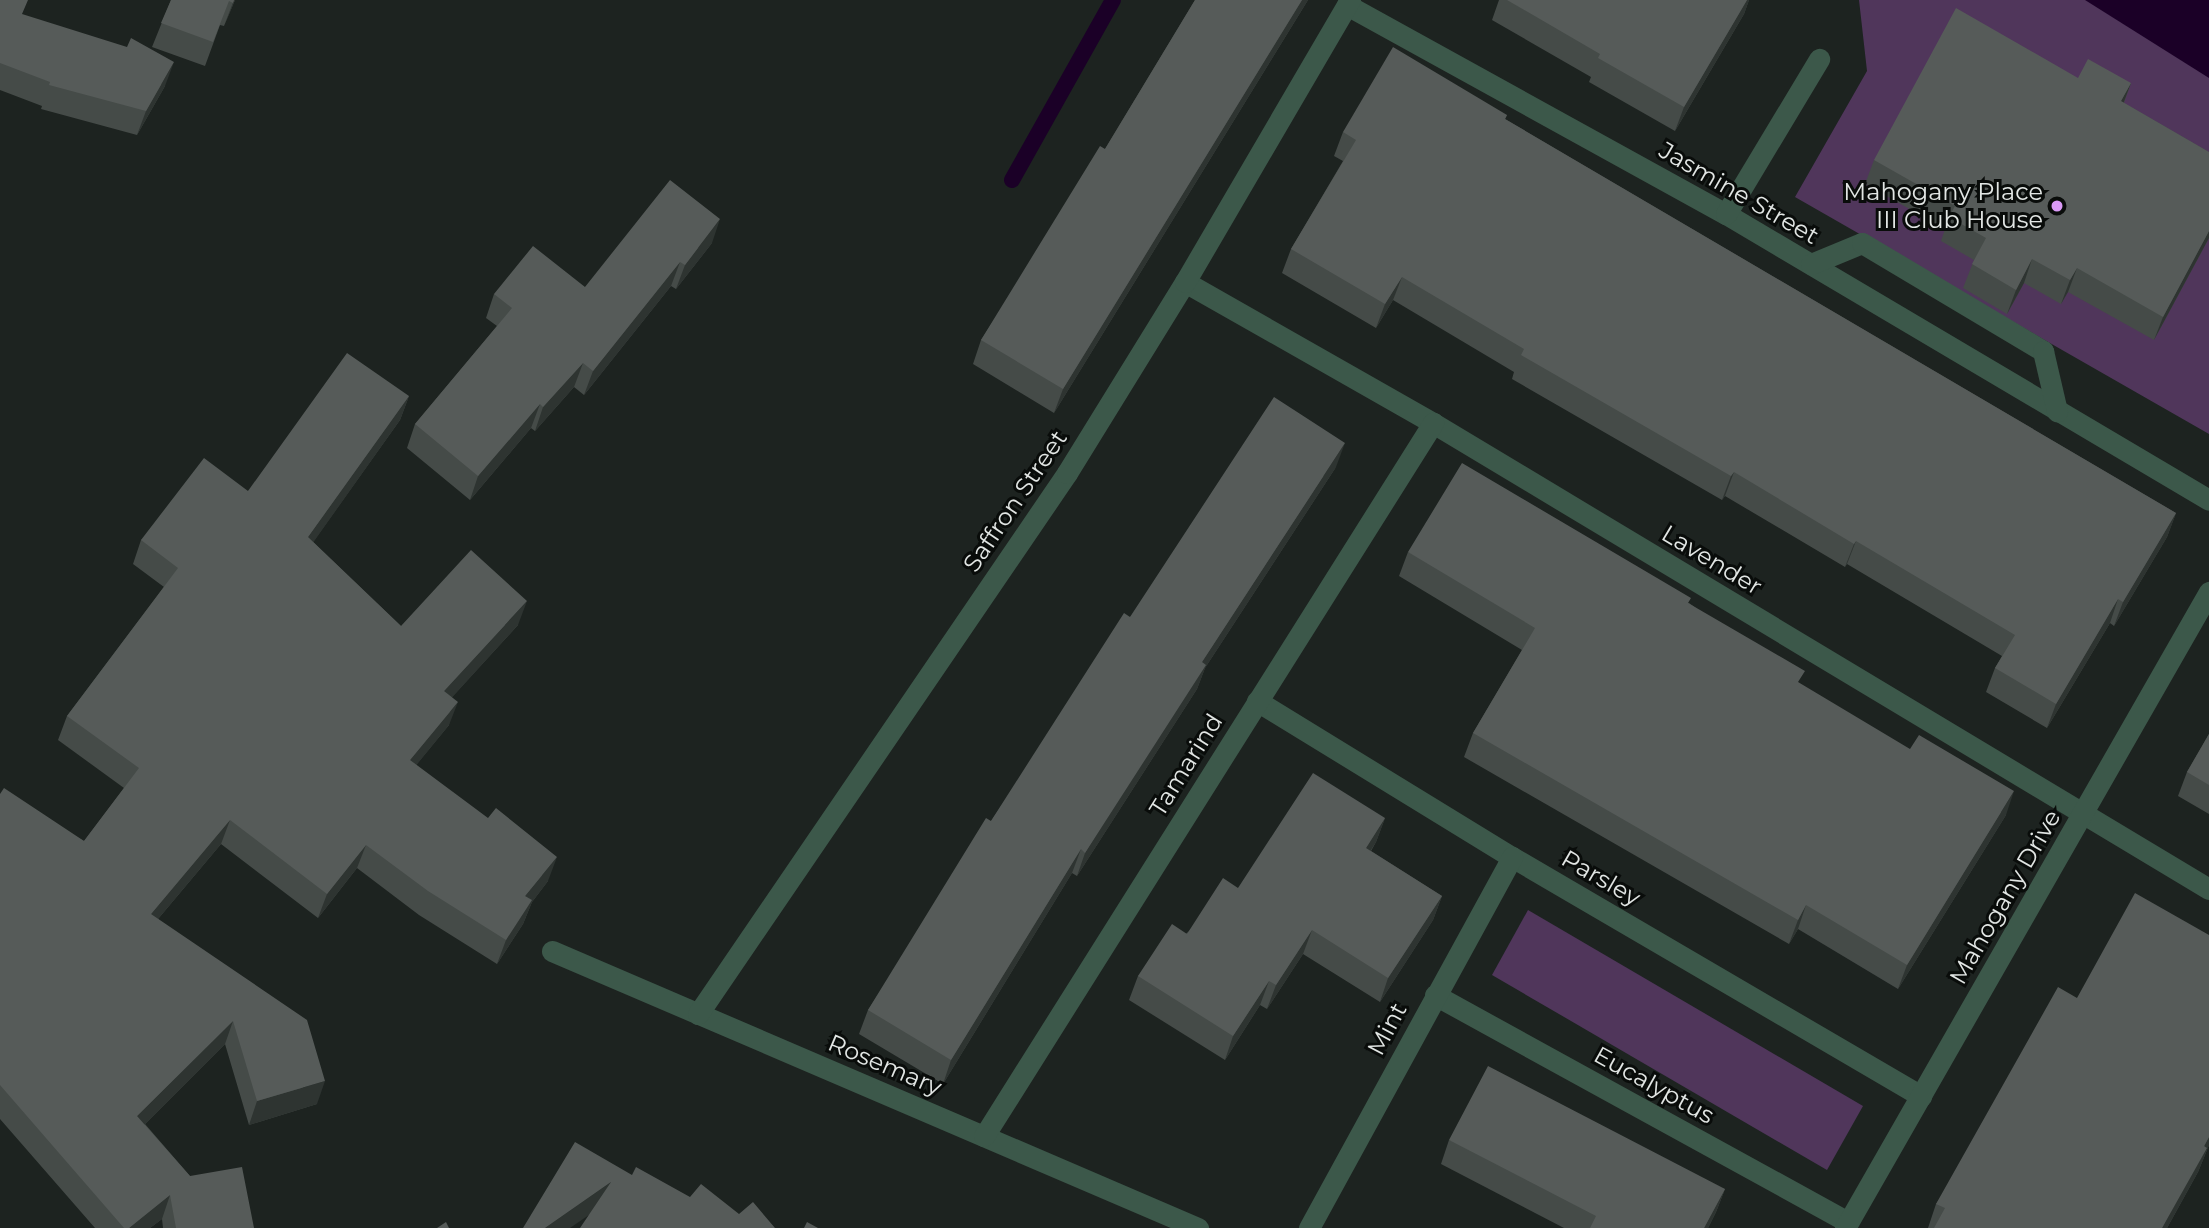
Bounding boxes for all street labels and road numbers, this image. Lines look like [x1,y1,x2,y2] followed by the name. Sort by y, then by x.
[1654,136,1824,250] street label: Jasmine Street
[957,425,1073,577] street label: Saffron Street
[1657,519,1767,601] street label: Lavender
[1143,708,1229,822] street label: Tamarind
[1943,805,2067,989] street label: Mahogany Drive
[1557,844,1645,912] street label: Parsley
[1361,998,1413,1060] street label: Mint
[824,1028,946,1102] street label: Rosemary
[1589,1040,1719,1130] street label: Eucalyptus

